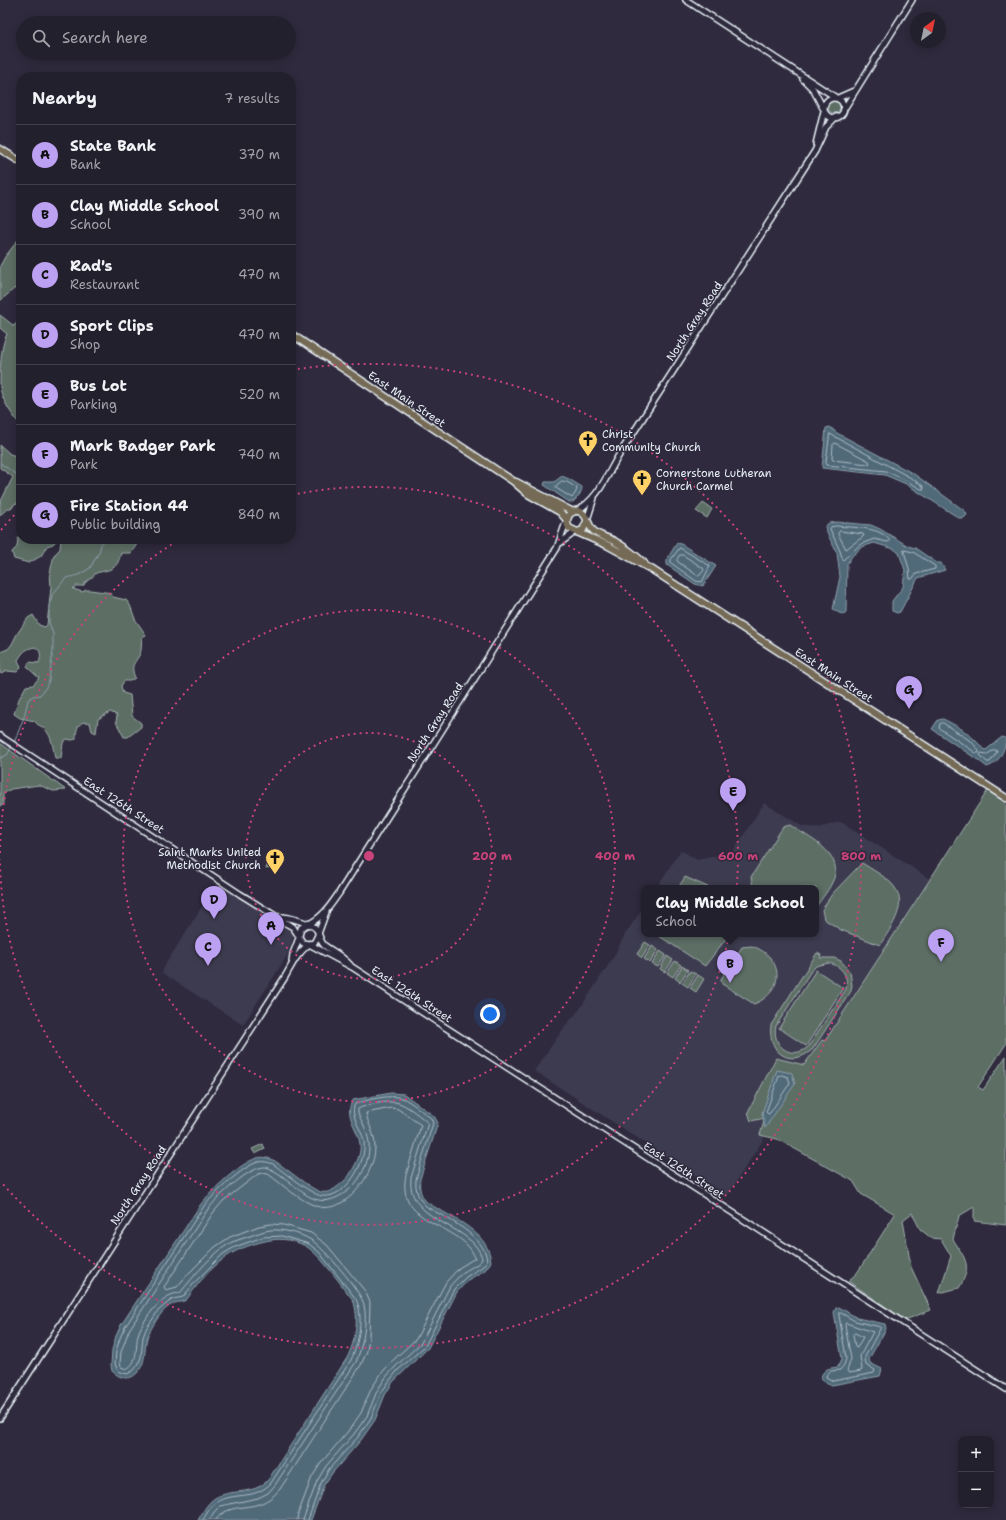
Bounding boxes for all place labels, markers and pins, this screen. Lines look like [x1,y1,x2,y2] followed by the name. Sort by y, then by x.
[602,427,701,455] place label: Christ Community Church
[577,429,599,457] church icon: Christ Community Church
[656,466,772,494] place label: Cornerstone Lutheran Church Carmel
[631,468,653,496] church icon: Cornerstone Lutheran Church Carmel
[896,676,922,709] pin: G
[720,778,746,811] pin: E
[158,845,261,873] place label: Saint Marks United Methodist Church
[264,847,286,875] church icon: Saint Marks United Methodist Church
[362,849,376,863] centre of rings
[201,886,227,919] pin: D
[258,912,284,945] pin: A
[928,929,954,962] pin: F
[195,933,221,966] pin: C
[717,950,743,983] pin: B

